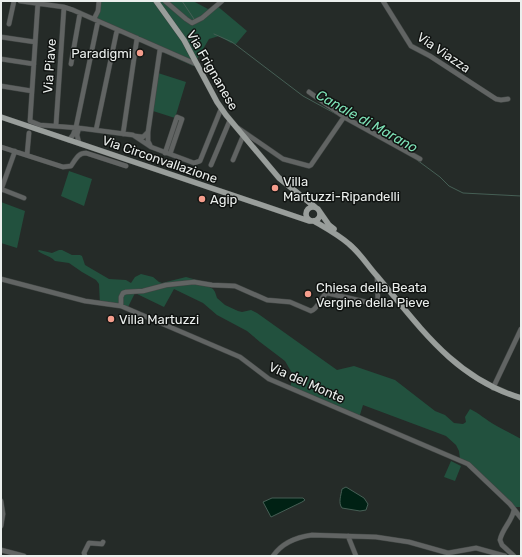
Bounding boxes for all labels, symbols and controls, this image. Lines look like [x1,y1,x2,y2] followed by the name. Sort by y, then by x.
[183,28,241,113] street label: Via Frignanese
[414,29,473,76] street label: Via Viazza
[40,38,59,94] street label: Via Piave
[71,46,132,62] place label: Paradigmi
[135,48,145,58] marker: Paradigmi
[313,86,421,156] water label: Canale di Marano
[100,133,219,186] street label: Via Circonvallazione
[283,174,400,204] place label: Villa Martuzzi-Ripandelli
[270,183,280,193] marker: Villa Martuzzi-Ripandelli
[210,192,238,208] place label: Agip
[197,194,207,204] marker: Agip
[316,280,430,311] place label: Chiesa della Beata Vergine della Pieve
[303,289,313,299] marker: Chiesa della Beata Vergine della Pieve
[119,312,199,327] place label: Villa Martuzzi
[106,314,116,324] marker: Villa Martuzzi
[267,359,347,406] street label: Via del Monte

